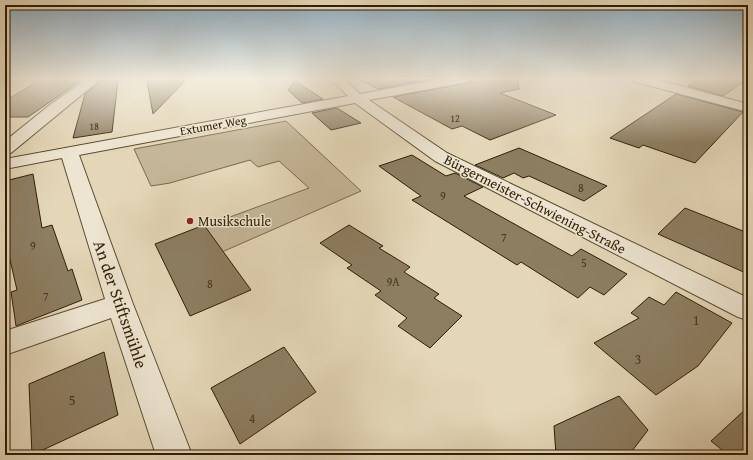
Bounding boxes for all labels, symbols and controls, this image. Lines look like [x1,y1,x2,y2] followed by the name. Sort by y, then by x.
[178,111,248,139] street label: Extumer Weg
[450,111,460,126] house number: 12
[89,119,99,134] house number: 18
[441,149,630,259] street label: Bürgermeister-Schwiening-Straße
[578,179,584,196] house number: 8
[440,187,446,204] house number: 9
[198,211,272,231] place label: Musikschule
[185,216,195,226] marker: Musikschule
[501,229,507,246] house number: 7
[30,237,36,254] house number: 9
[87,237,155,371] street label: An der Stiftsmühle
[581,254,587,271] house number: 5
[386,273,400,290] house number: 9A
[207,275,213,292] house number: 8
[43,288,49,305] house number: 7
[693,310,699,330] house number: 1
[635,349,641,369] house number: 3
[69,390,75,410] house number: 5
[249,408,256,428] house number: 4

